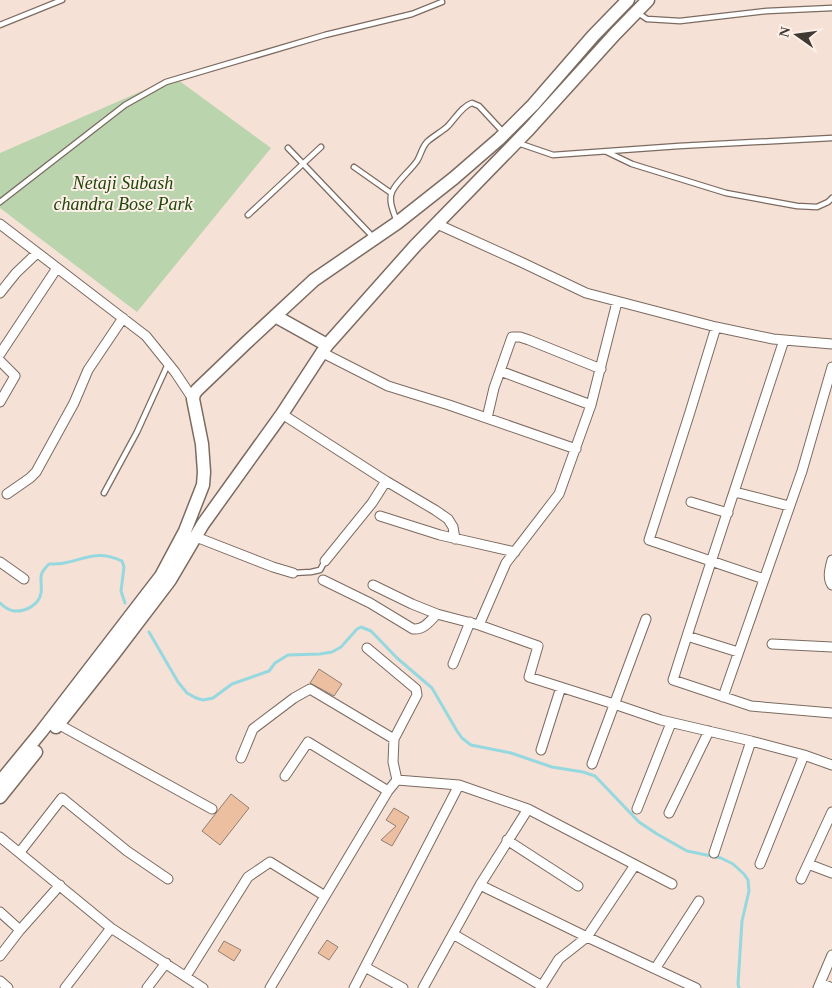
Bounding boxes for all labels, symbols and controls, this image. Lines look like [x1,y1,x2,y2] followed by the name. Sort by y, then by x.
[772,10,822,60] north arrow
[776,25,793,39] text: N
[54,173,193,214] park label: Netaji Subash chandra Bose Park

